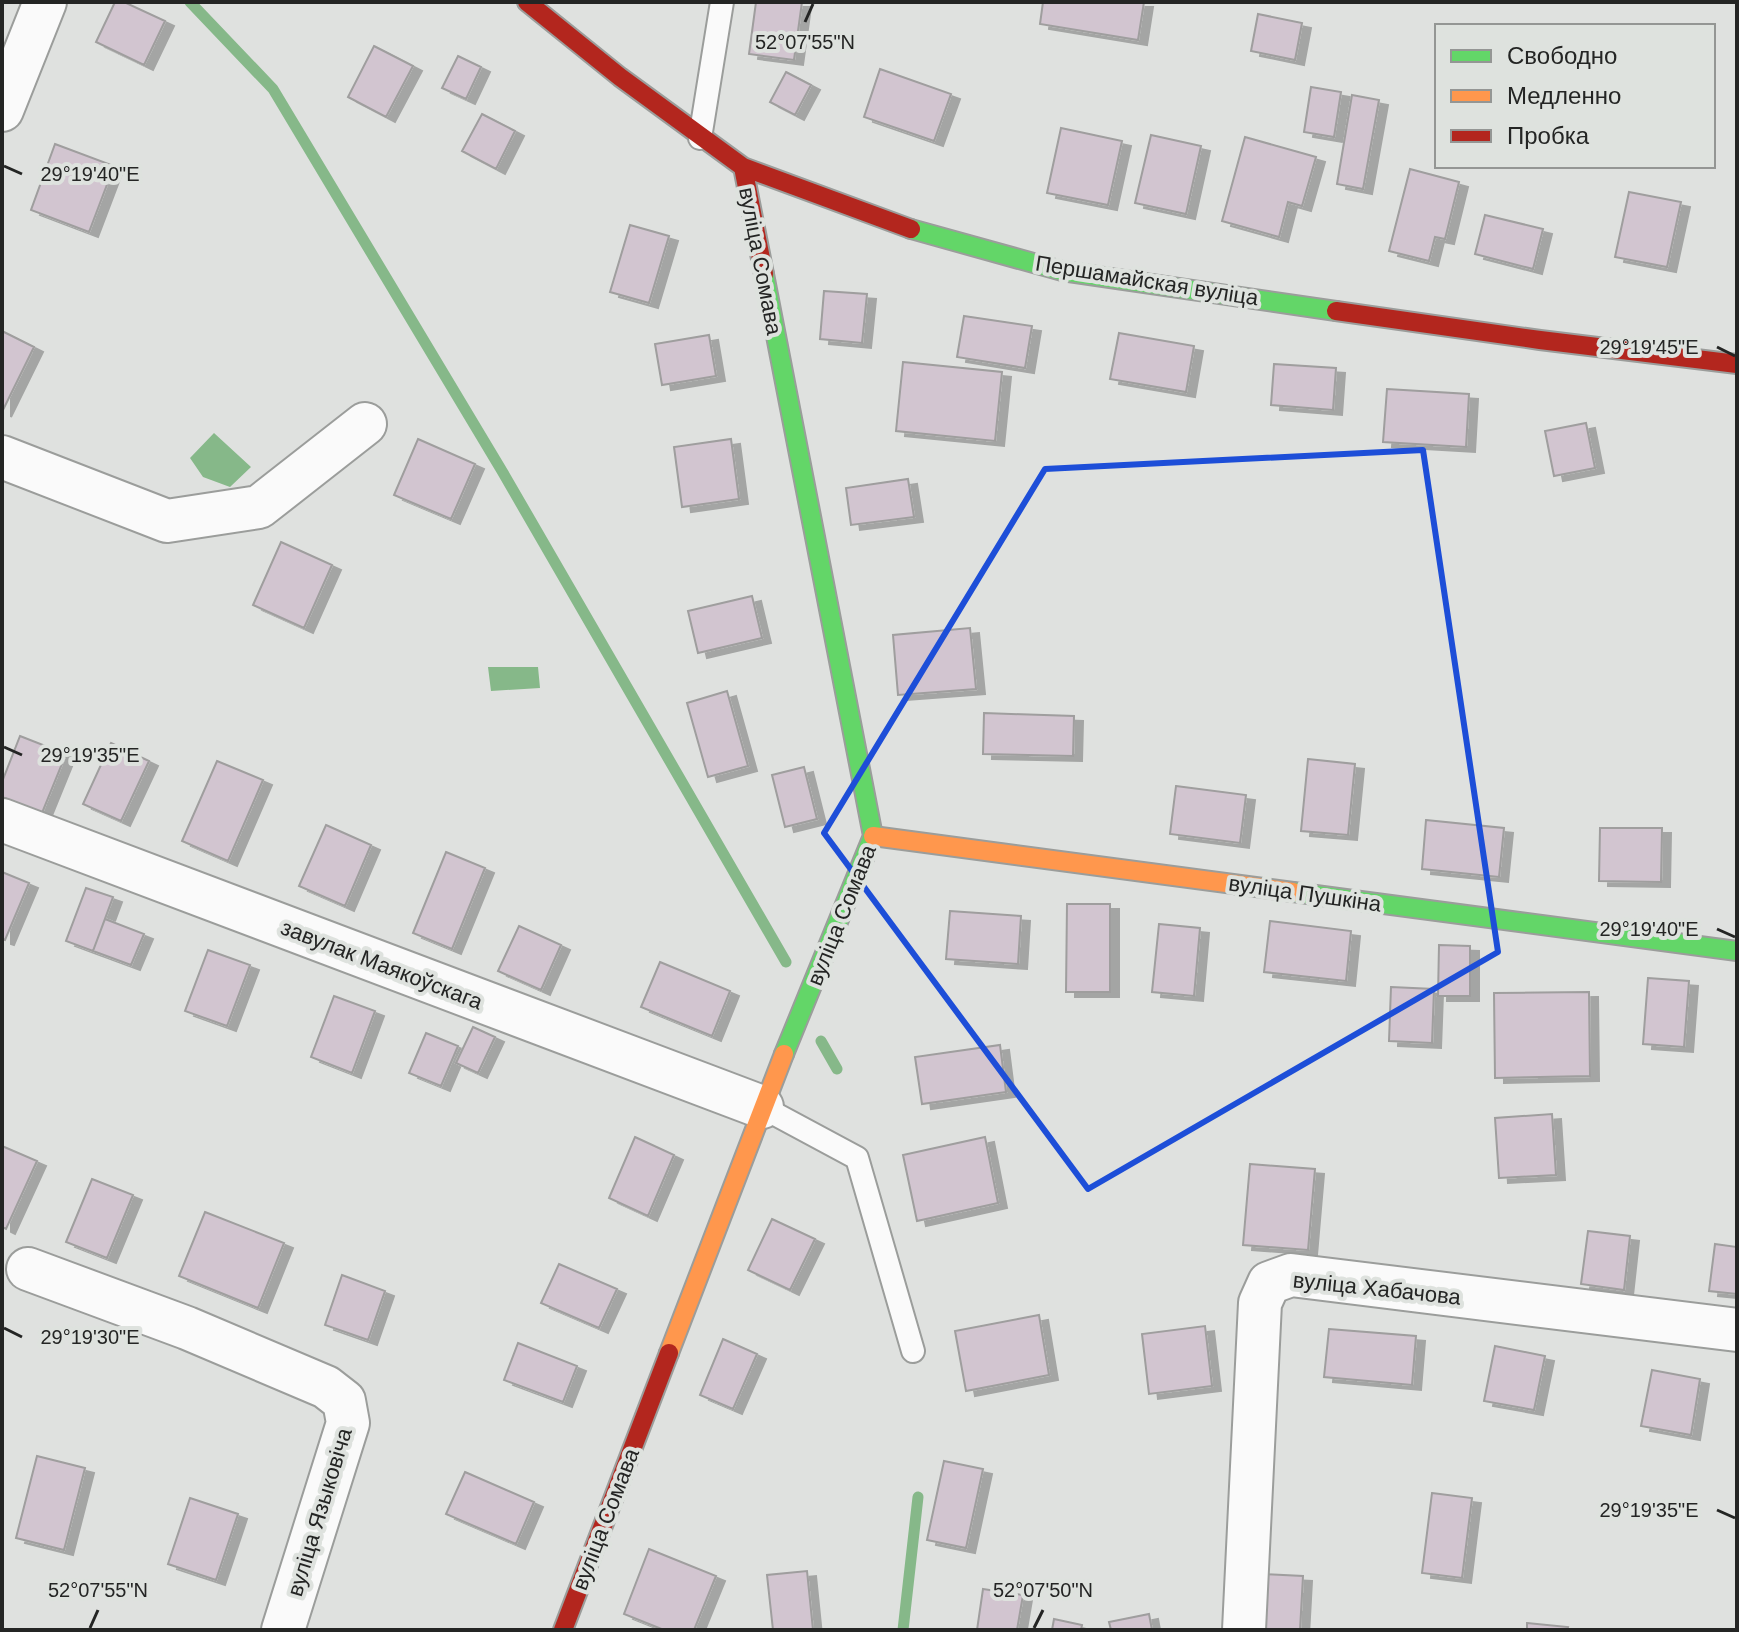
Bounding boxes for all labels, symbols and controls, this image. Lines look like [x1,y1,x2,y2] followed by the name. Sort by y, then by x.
[1435,24,1715,168] legend
[755,31,855,53] text: 52°07'55"N
[1507,42,1617,69] text: Свободно
[1507,82,1621,109] text: Медленно
[1507,122,1590,149] text: Пробка
[41,163,140,185] text: 29°19'40"E
[734,185,787,338] street label: вуліца Сомава
[1034,251,1261,311] street label: Першамайская вуліца
[1600,336,1699,358] text: 29°19'45"E
[41,744,140,766] text: 29°19'35"E
[802,840,881,989] street label: вуліца Сомава
[1227,870,1384,917] street label: вуліца Пушкіна
[278,914,487,1015] street label: завулак Маякоўскага
[1600,918,1699,940] text: 29°19'40"E
[1292,1267,1463,1310] street label: вуліца Хабачова
[41,1326,140,1348] text: 29°19'30"E
[282,1424,357,1599] street label: вуліца Языковіча
[567,1444,644,1593] street label: вуліца Сомава
[1600,1499,1699,1521] text: 29°19'35"E
[48,1579,148,1601] text: 52°07'55"N
[993,1579,1093,1601] text: 52°07'50"N

